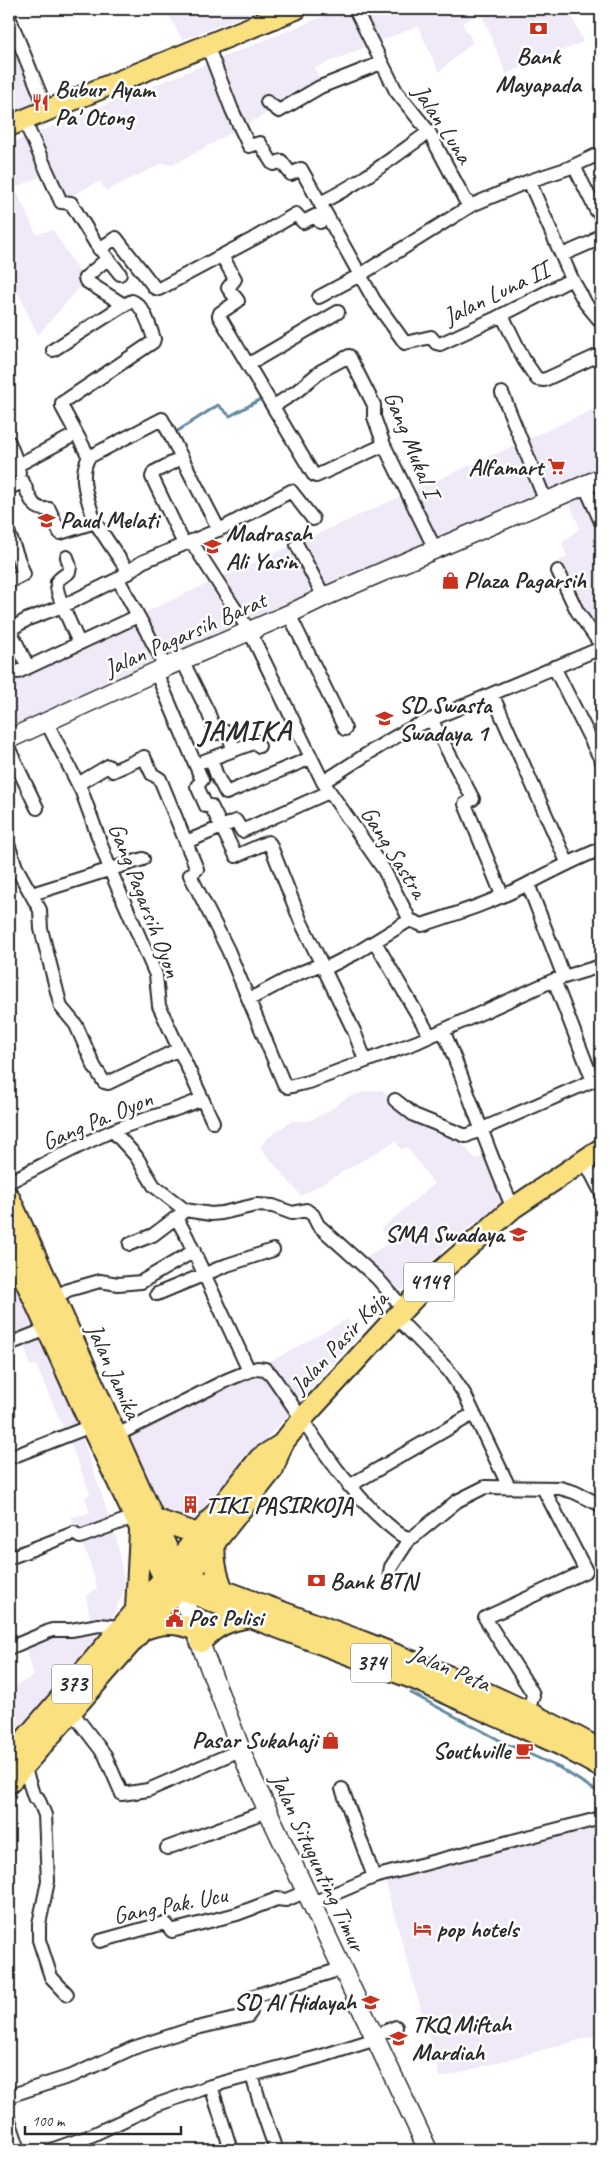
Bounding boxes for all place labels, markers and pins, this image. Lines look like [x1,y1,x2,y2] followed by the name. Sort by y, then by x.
[528,19,548,39] bank icon: Bank Mayapada
[495,41,583,99] place label: Bank Mayapada
[55,74,157,132] place label: Bubur Ayam Pa' Otong
[31,93,51,113] restaurant icon: Bubur Ayam Pa' Otong
[468,452,546,482] place label: Alfamart
[547,457,567,477] supermarket icon: Alfamart
[60,505,162,535] place label: Paud Melati
[36,510,56,530] school or university icon: Paud Melati
[226,518,314,576] place label: Madrasah Ali Yasin
[202,537,222,557] school or university icon: Madrasah Ali Yasin
[464,565,587,595] place label: Plaza Pagarsih
[440,570,460,590] shop icon: Plaza Pagarsih
[399,690,494,748] place label: SD Swasta Swadaya 1
[375,709,395,729] school or university icon: SD Swasta Swadaya 1
[385,1219,506,1249] place label: SMA Swadaya
[508,1224,528,1244] school or university icon: SMA Swadaya
[205,1490,355,1520] place label: TIKI PASIRKOJA
[181,1495,201,1515] building icon: TIKI PASIRKOJA
[330,1566,421,1596] place label: Bank BTN
[306,1571,326,1591] bank icon: Bank BTN
[188,1603,266,1633] place label: Pos Polisi
[164,1608,184,1628] public building icon: Pos Polisi
[192,1725,320,1755] place label: Pasar Sukahaji
[321,1730,341,1750] shop icon: Pasar Sukahaji
[433,1736,512,1766] place label: Southville
[514,1741,534,1761] cafe icon: Southville
[437,1914,521,1944] place label: pop hotels
[413,1919,433,1939] hotel icon: pop hotels
[234,1987,358,2017] place label: SD Al Hidayah
[360,1992,380,2012] school or university icon: SD Al Hidayah
[412,2009,513,2067] place label: TKQ Miftah Mardiah
[388,2028,408,2048] school or university icon: TKQ Miftah Mardiah

